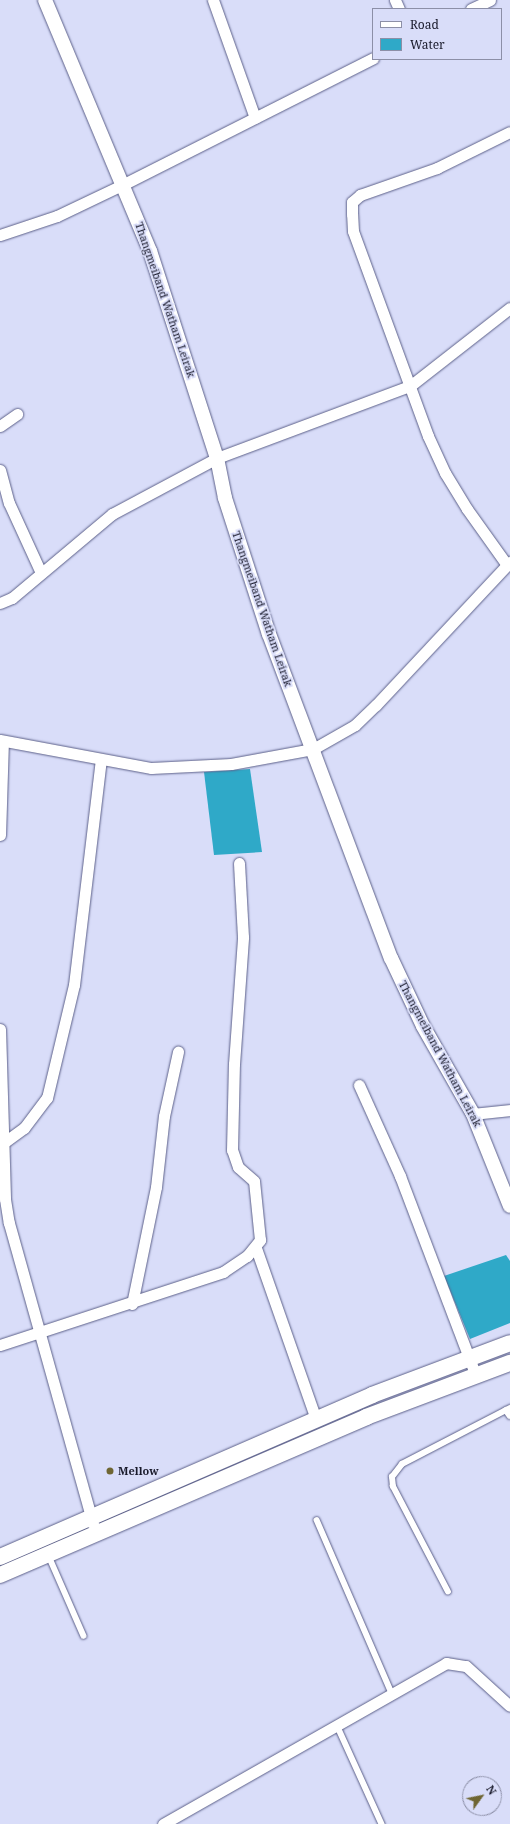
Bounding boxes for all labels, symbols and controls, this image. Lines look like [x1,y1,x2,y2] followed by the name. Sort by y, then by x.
[372,8,502,60] legend
[410,16,439,33] text: Road
[410,36,445,53] text: Water
[132,221,198,379] street label: Thangmeiband Watham Leirak
[229,530,295,688] street label: Thangmeiband Watham Leirak
[396,979,484,1129] street label: Thangmeiband Watham Leirak
[118,1464,159,1478] place label: Mellow
[105,1466,115,1476] marker: Mellow
[462,1776,502,1816] north arrow
[483,1782,500,1797] text: N

